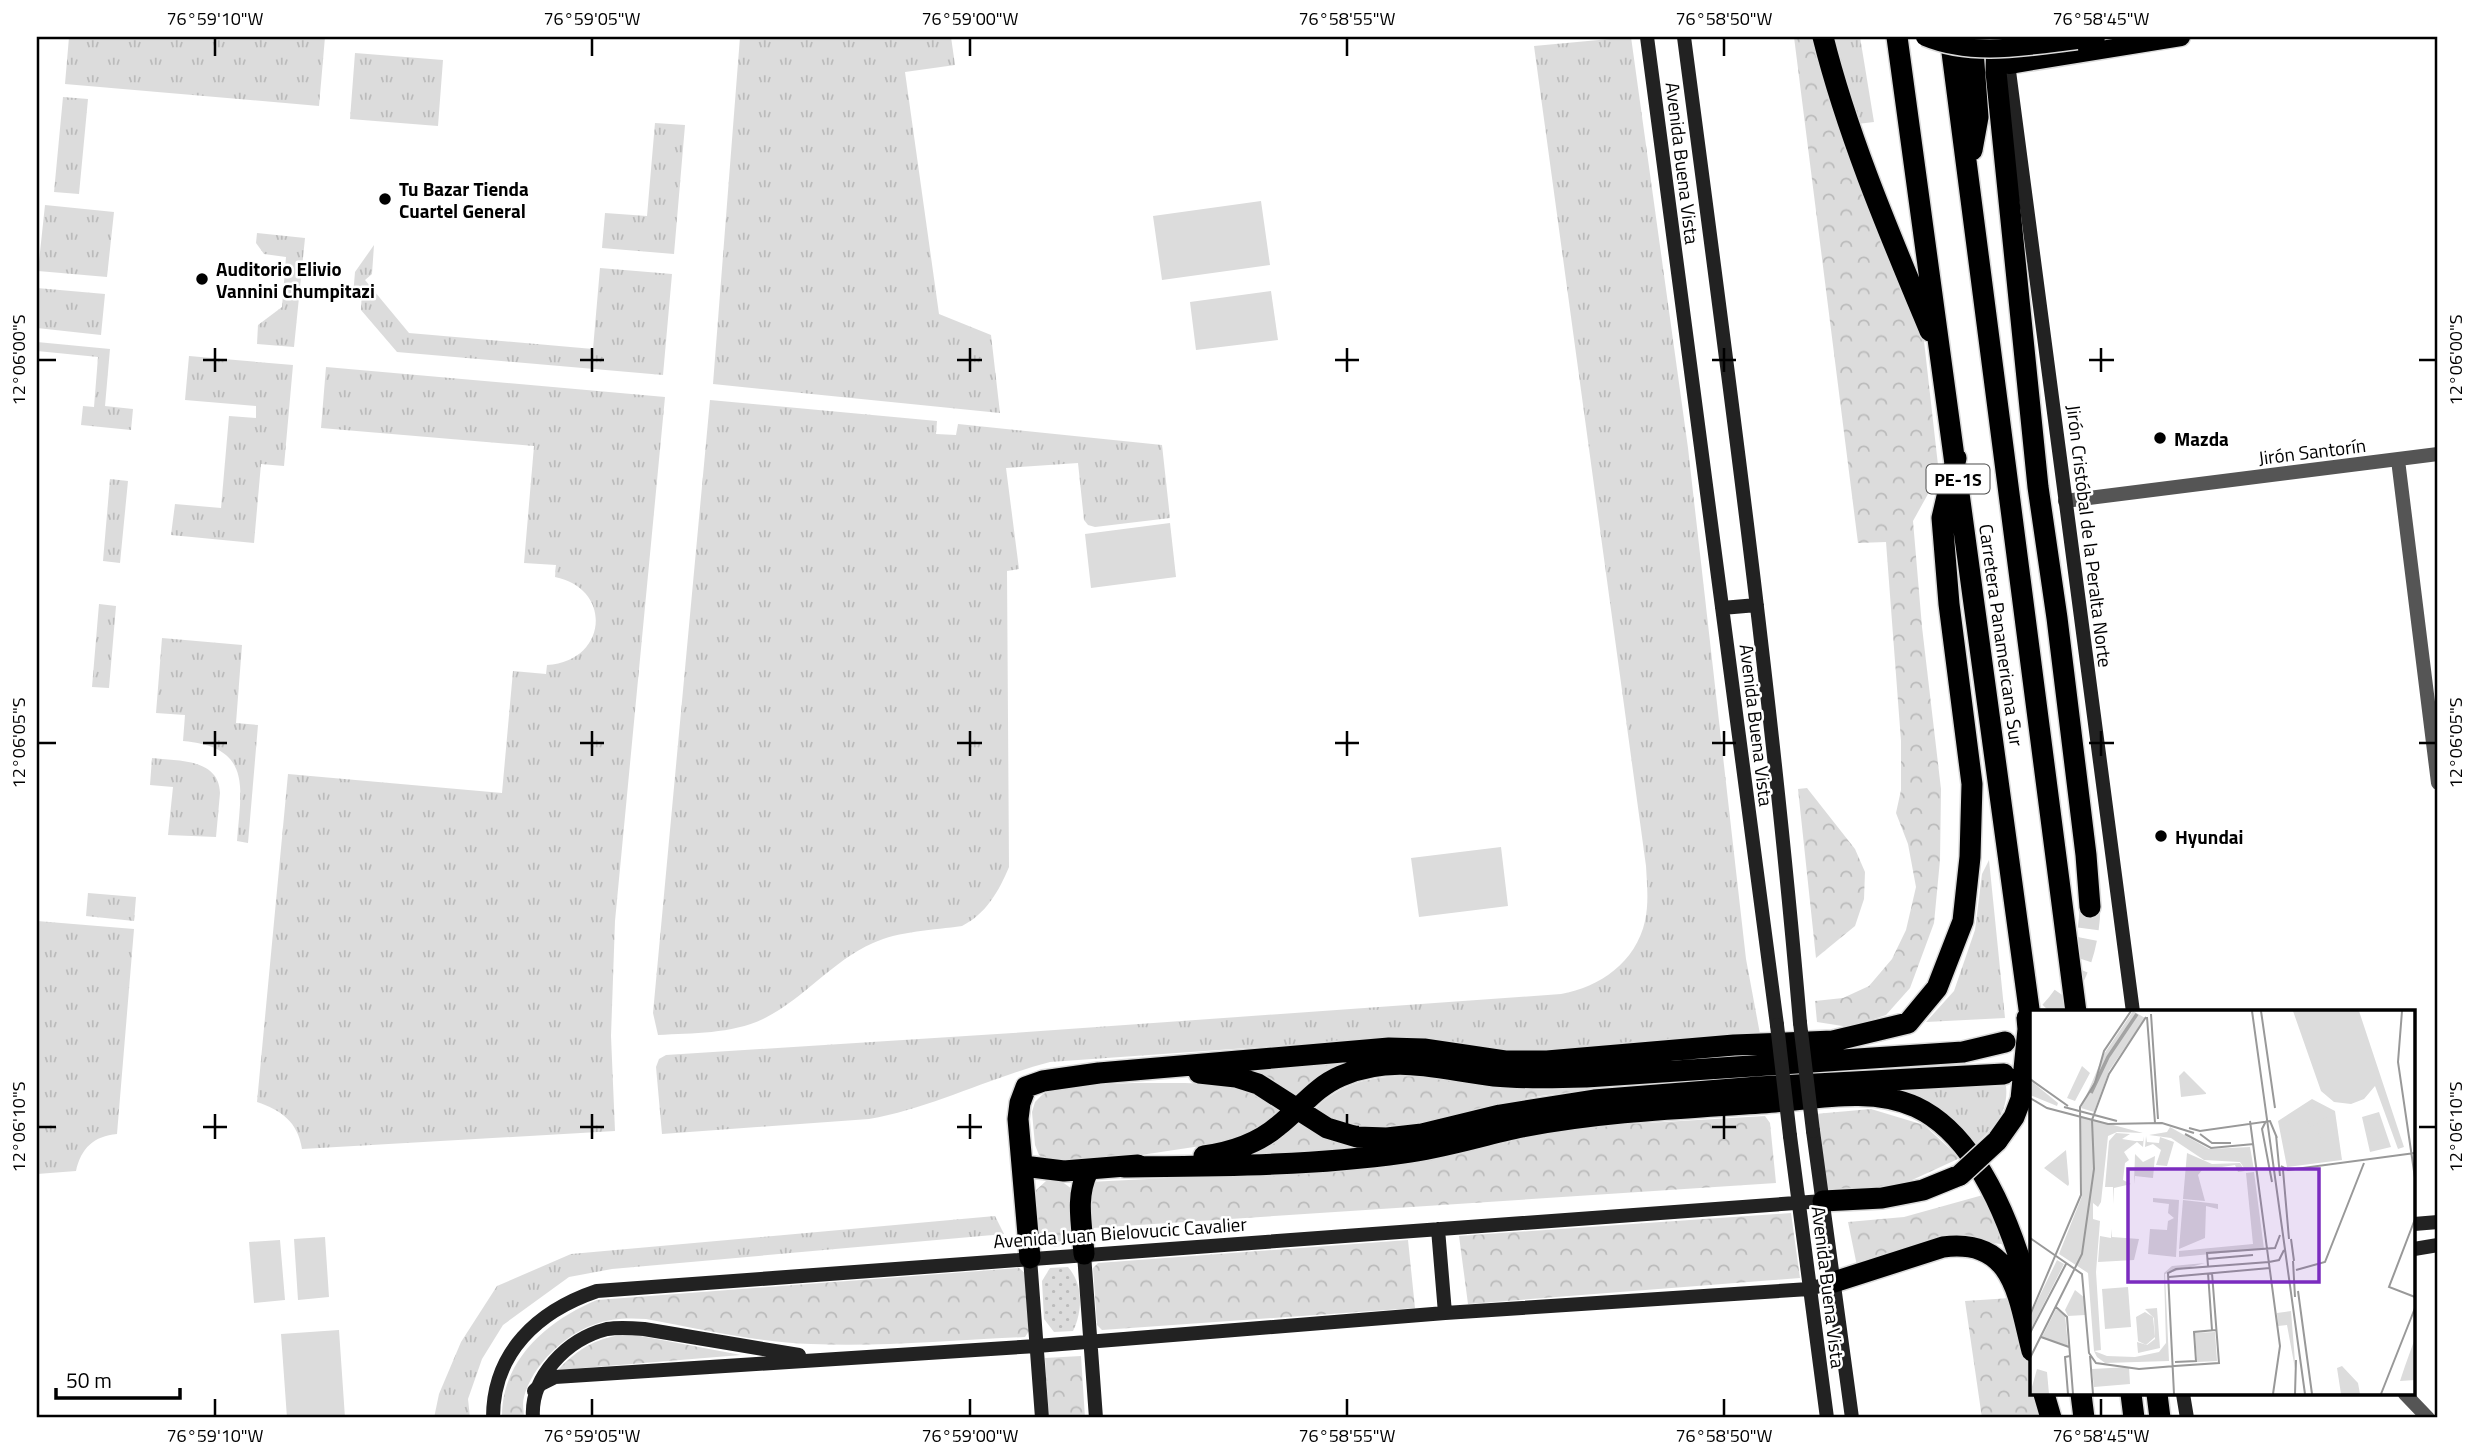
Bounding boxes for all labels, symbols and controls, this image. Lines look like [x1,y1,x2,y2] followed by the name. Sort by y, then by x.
[167,5,264,32] text: 76°59'10"W
[544,5,641,32] text: 76°59'05"W
[922,5,1019,32] text: 76°59'00"W
[1299,5,1396,32] text: 76°58'55"W
[1676,5,1773,32] text: 76°58'50"W
[2053,5,2150,32] text: 76°58'45"W
[1659,80,1707,246] street label: Avenida Buena Vista
[399,174,529,225] place label: Tu Bazar Tienda Cuartel General
[377,191,393,207] marker: Tu Bazar Tienda Cuartel General
[216,254,375,305] place label: Auditorio Elivio Vannini Chumpitazi
[194,271,210,287] marker: Auditorio Elivio Vannini Chumpitazi
[5,315,32,405] text: 12°06'00"S
[2442,315,2469,405] text: 12°06'00"S
[2060,403,2120,669] street label: Jirón Cristóbal de la Peralta Norte
[2174,424,2229,453] place label: Mazda
[2152,430,2168,446] marker: Mazda
[2257,430,2367,472] street label: Jirón Santorín
[1926,464,1990,494] road number: PE-1S
[1972,522,2032,748] street label: Carretera Panamericana Sur
[1733,642,1781,808] street label: Avenida Buena Vista
[5,698,32,788] text: 12°06'05"S
[2442,698,2469,788] text: 12°06'05"S
[2175,822,2243,851] place label: Hyundai
[2153,828,2169,844] marker: Hyundai
[2030,1010,2416,1396] inset map
[5,1082,32,1172] text: 12°06'10"S
[2442,1082,2469,1172] text: 12°06'10"S
[1805,1204,1853,1370] street label: Avenida Buena Vista
[992,1209,1248,1255] street label: Avenida Juan Bielovucic Cavalier
[56,1357,180,1401] scale bar
[66,1364,112,1396] text: 50 m
[167,1422,264,1449] text: 76°59'10"W
[544,1422,641,1449] text: 76°59'05"W
[922,1422,1019,1449] text: 76°59'00"W
[1299,1422,1396,1449] text: 76°58'55"W
[1676,1422,1773,1449] text: 76°58'50"W
[2053,1422,2150,1449] text: 76°58'45"W

